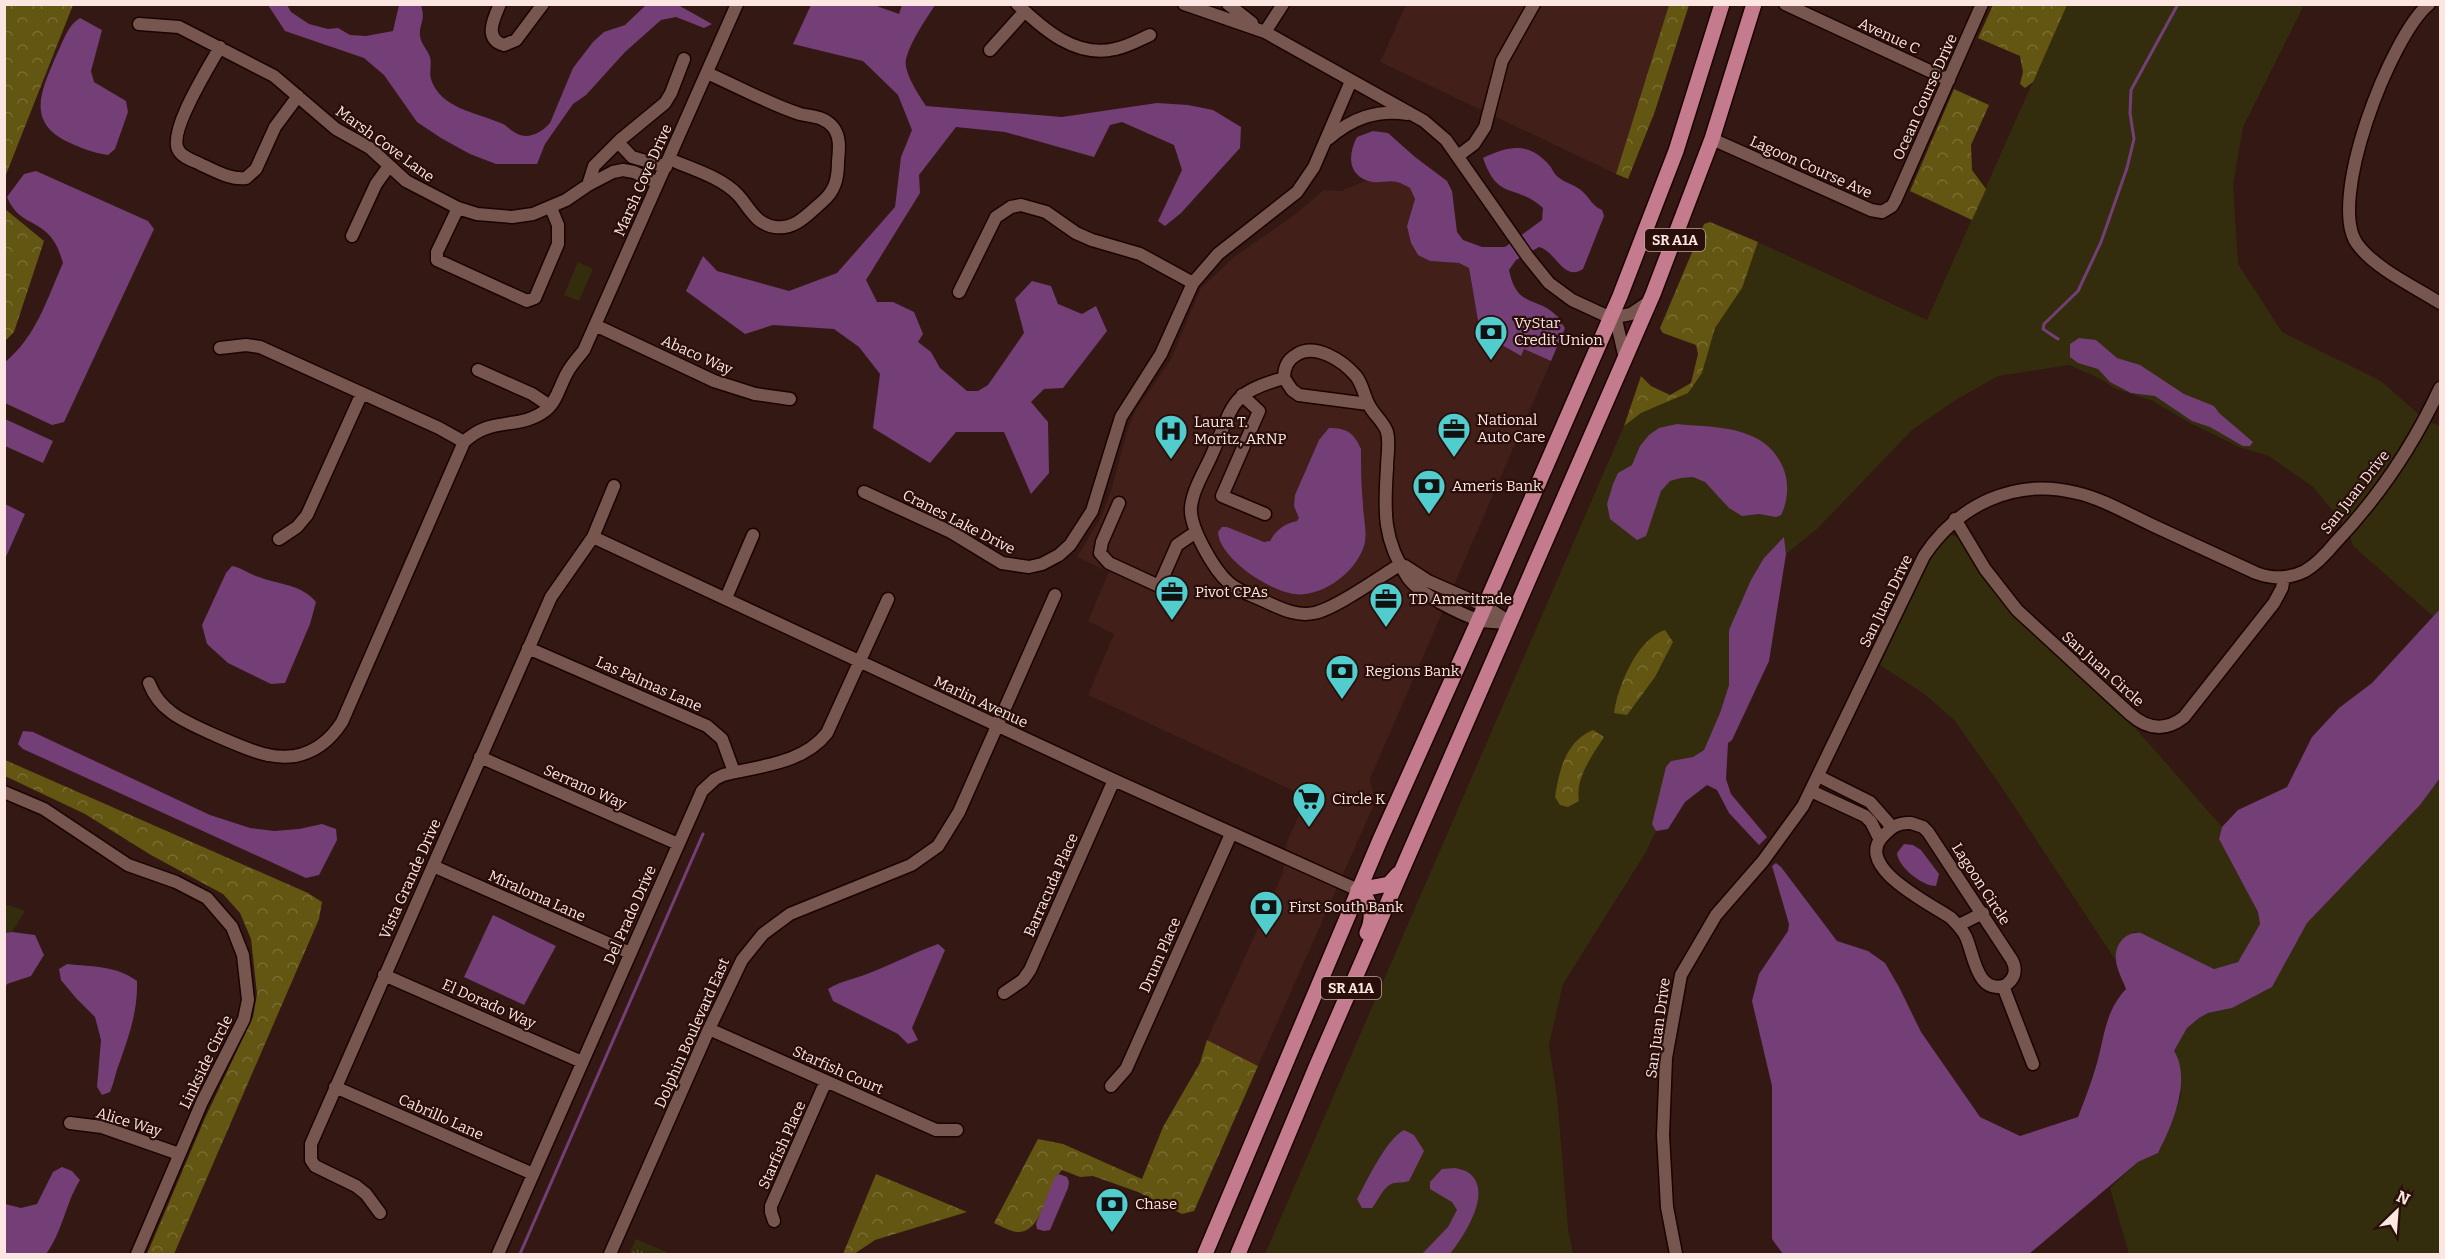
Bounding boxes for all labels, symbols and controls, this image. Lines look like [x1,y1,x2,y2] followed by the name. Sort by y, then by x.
[1856,14,1922,58] street label: Avenue C
[1889,31,1961,163] street label: Ocean Course Drive
[332,102,438,186] street label: Marsh Cove Lane
[610,121,676,239] street label: Marsh Cove Drive
[1747,132,1875,202] street label: Lagoon Course Ave
[1645,229,1705,251] road number: SR A1A
[1473,314,1509,361] bank icon: VyStar Credit Union
[1514,314,1603,349] place label: VyStar Credit Union
[659,331,736,379] street label: Abaco Way
[1436,411,1472,458] office icon: National Auto Care
[1477,411,1545,446] place label: National Auto Care
[1153,413,1189,460] hospital icon: Laura T. Moritz, ARNP
[1194,413,1287,448] place label: Laura T. Moritz, ARNP
[2317,447,2393,537] street label: San Juan Drive
[1411,468,1447,515] bank icon: Ameris Bank
[1452,477,1542,495] place label: Ameris Bank
[900,486,1018,558] street label: Cranes Lake Drive
[1856,552,1916,650] street label: San Juan Drive
[1154,574,1190,621] office icon: Pivot CPAs
[1368,581,1404,628] office icon: TD Ameritrade
[1195,583,1268,601] place label: Pivot CPAs
[1409,590,1512,608] place label: TD Ameritrade
[2058,627,2148,711] street label: San Juan Circle
[593,653,705,715] street label: Las Palmas Lane
[1324,653,1360,700] bank icon: Regions Bank
[1365,662,1460,680] place label: Regions Bank
[931,672,1031,732] street label: Marlin Avenue
[541,761,629,813] street label: Serrano Way
[1291,781,1327,828] supermarket icon: Circle K
[1332,790,1386,808] place label: Circle K
[375,816,445,942] street label: Vista Grande Drive
[1020,830,1082,940] street label: Barracuda Place
[1948,840,2014,928] street label: Lagoon Circle
[600,863,660,967] street label: Del Prado Drive
[486,866,588,926] street label: Miraloma Lane
[1248,889,1284,936] bank icon: First South Bank
[1289,898,1404,916] place label: First South Bank
[1135,915,1185,995] street label: Drum Place
[651,955,733,1111] street label: Dolphin Boulevard East
[439,975,539,1033] street label: El Dorado Way
[1321,977,1381,999] road number: SR A1A
[1642,977,1674,1079] street label: San Juan Drive
[176,1012,236,1112] street label: Linkside Circle
[790,1042,887,1098] street label: Starfish Court
[396,1090,486,1144] street label: Cabrillo Lane
[755,1098,809,1192] street label: Starfish Place
[94,1104,164,1141] street label: Alice Way
[2367,1181,2427,1241] north arrow
[1094,1186,1130,1233] bank icon: Chase
[2394,1187,2413,1209] text: N
[1135,1195,1177,1213] place label: Chase

